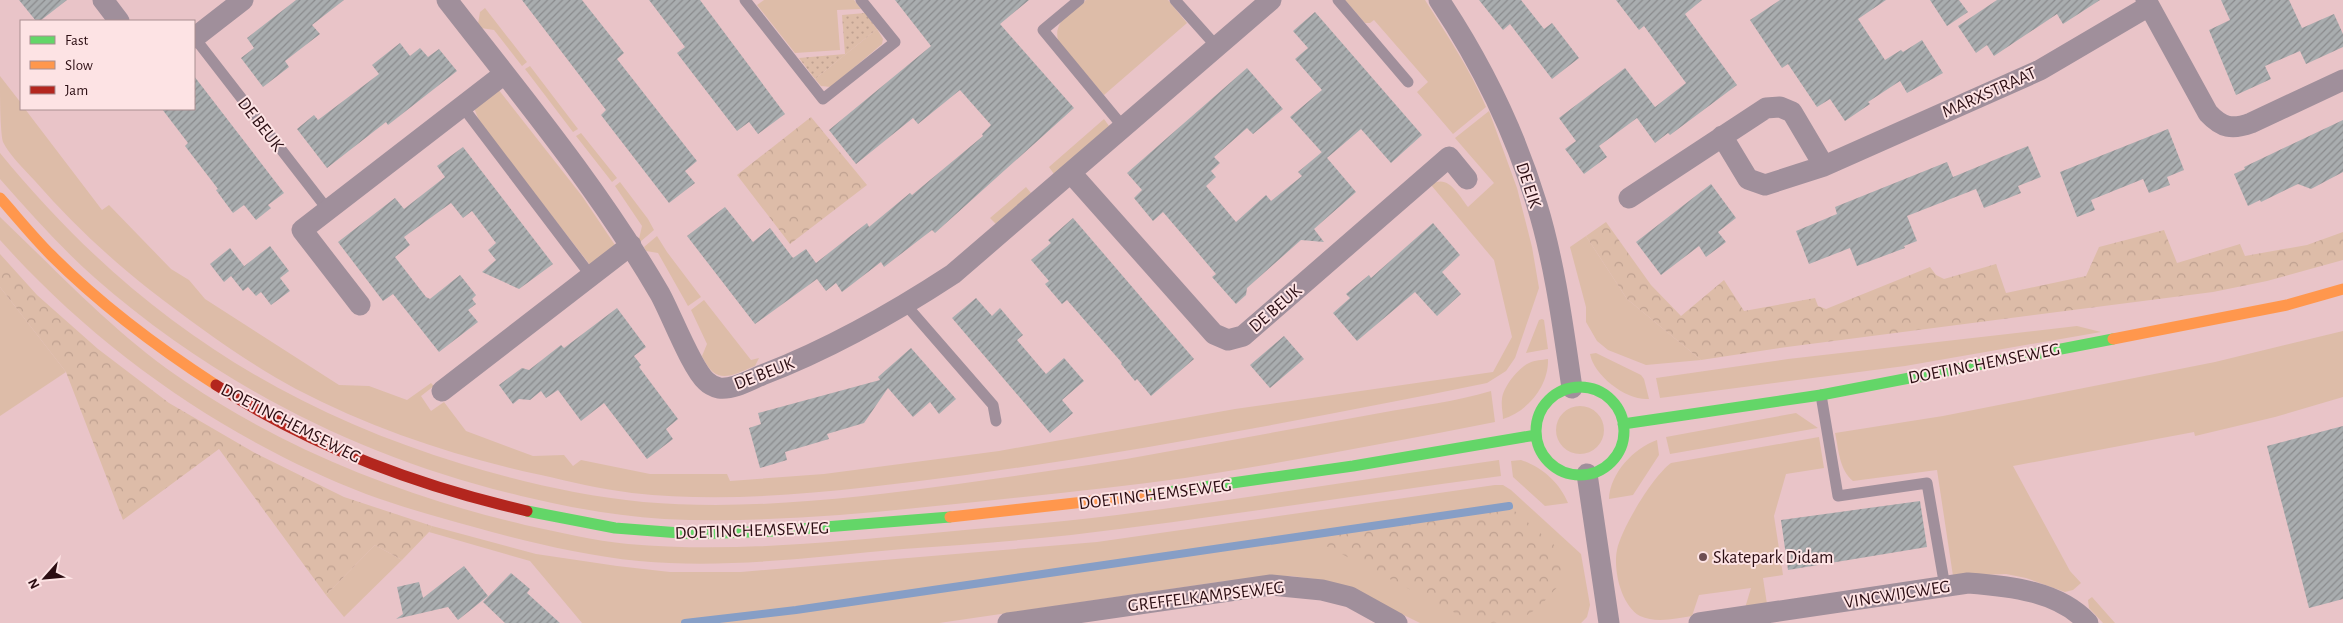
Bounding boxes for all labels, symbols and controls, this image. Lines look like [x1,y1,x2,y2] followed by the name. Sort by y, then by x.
[20,20,195,110] legend
[65,33,89,48] text: Fast
[65,58,93,73] text: Slow
[1940,64,2039,122] street label: MARXSTRAAT
[65,83,88,98] text: Jam
[234,94,287,155] street label: DE BEUK
[1512,160,1544,210] street label: DE EIK
[1246,281,1305,336] street label: DE BEUK
[1907,340,2062,388] street label: DOETINCHEMSEWEG
[732,354,797,394] street label: DE BEUK
[218,381,363,467] street label: DOETINCHEMSEWEG
[1077,477,1233,513] street label: DOETINCHEMSEWEG
[675,519,829,543] street label: DOETINCHEMSEWEG
[1713,549,1833,567] place label: Skatepark Didam
[1697,551,1709,563] marker: Skatepark Didam
[20,553,70,603] north arrow
[26,576,43,591] text: N
[1127,578,1285,616] street label: GREFFELKAMPSEWEG
[1843,578,1951,612] street label: VINCWIJCWEG

